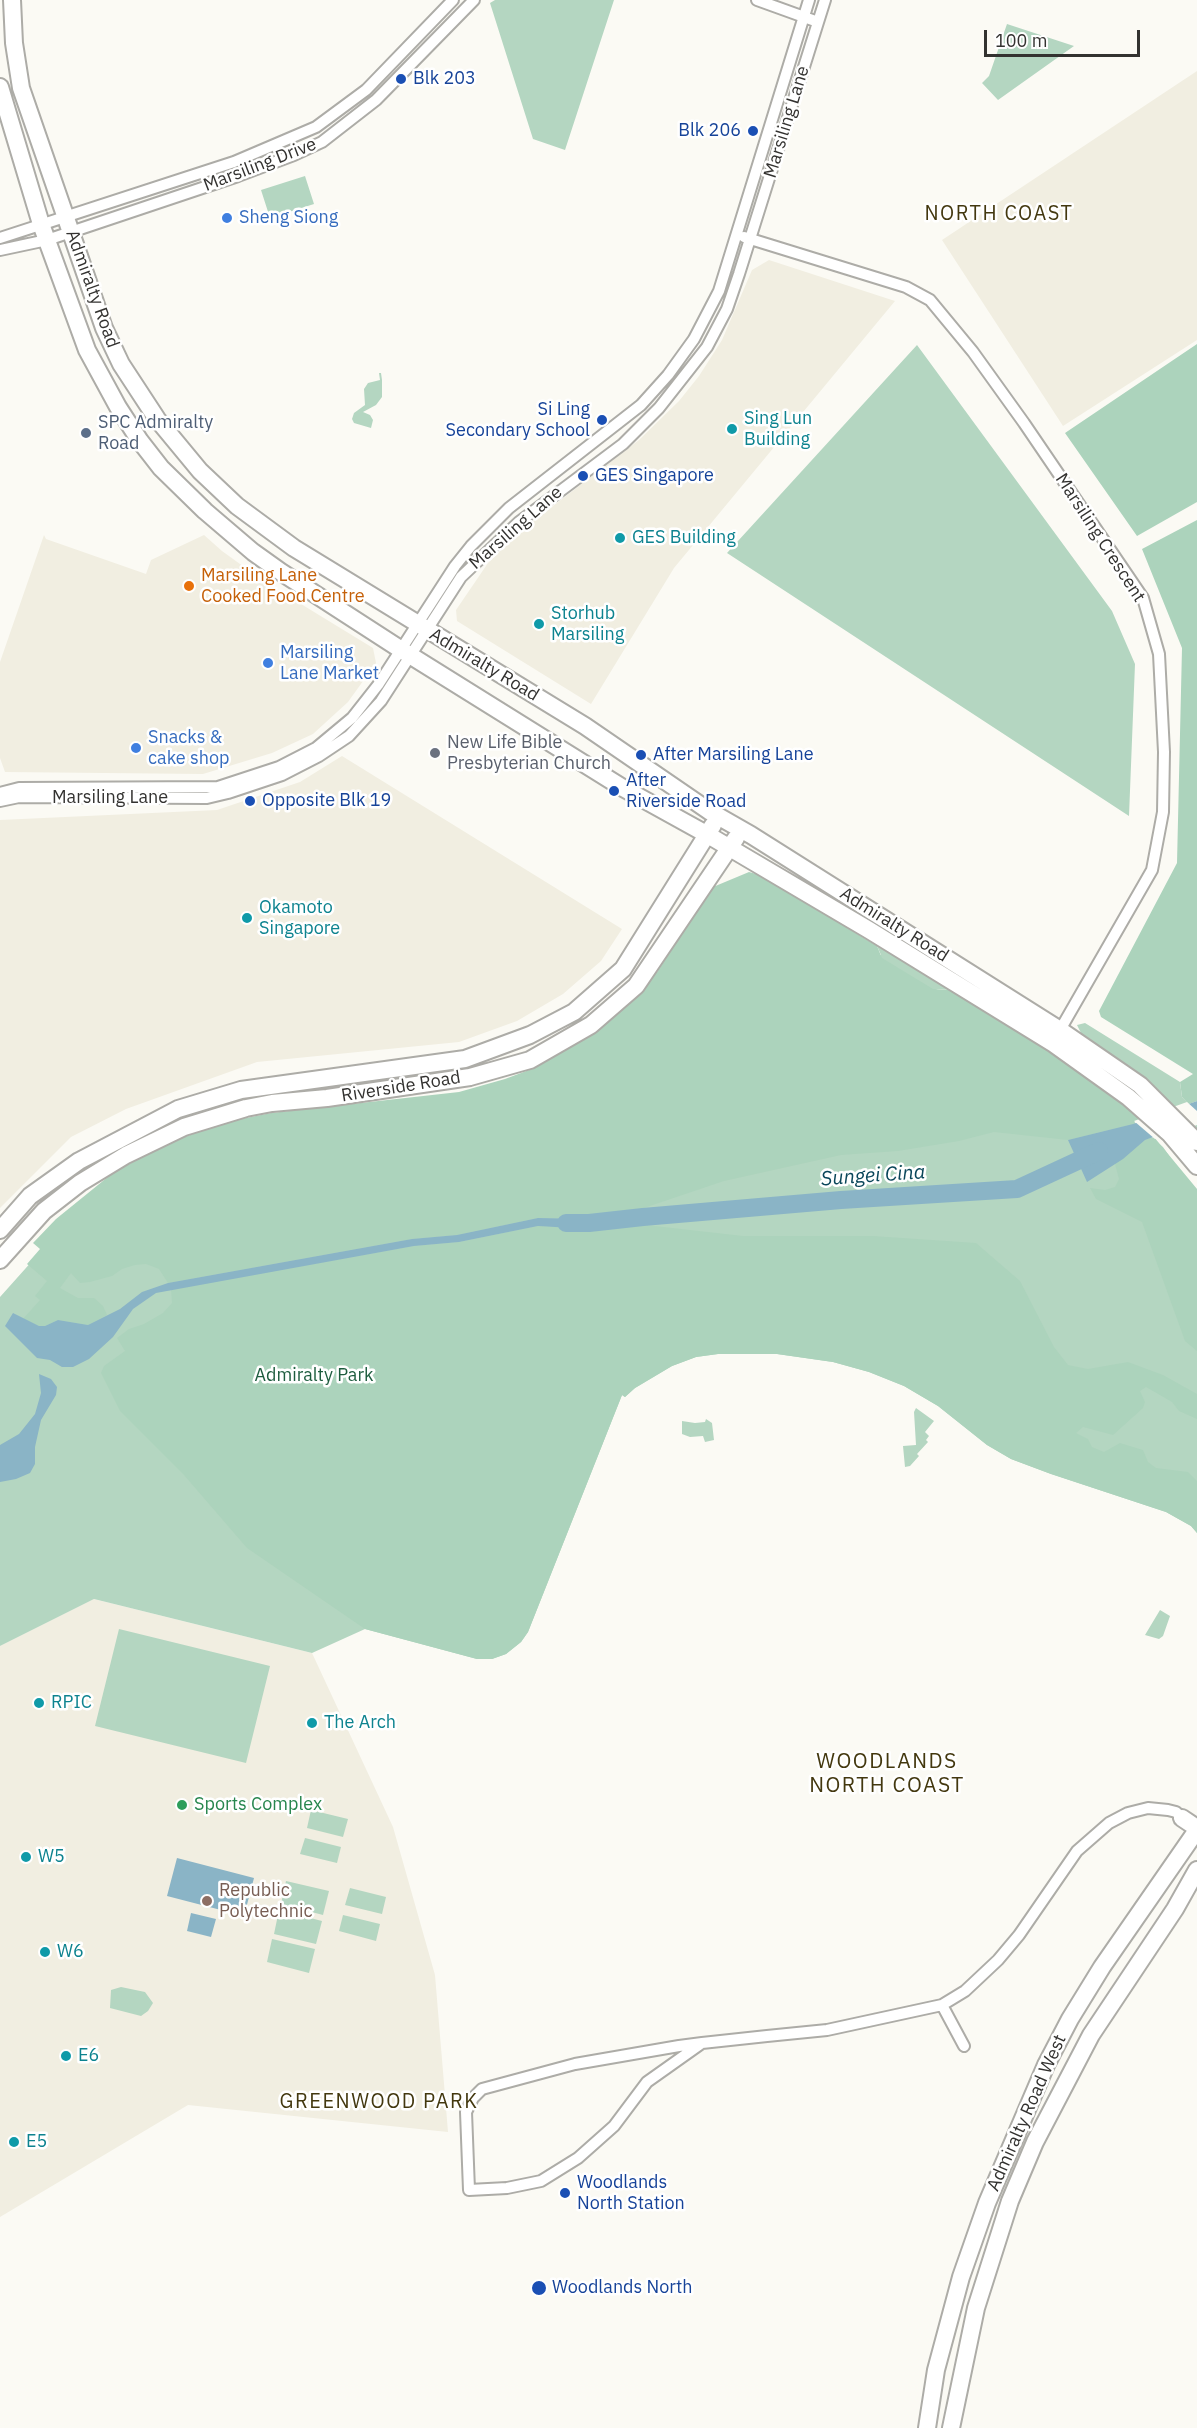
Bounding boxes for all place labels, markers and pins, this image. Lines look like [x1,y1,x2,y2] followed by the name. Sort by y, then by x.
[413,68,476,90] place label: Blk 203
[394,72,408,86] marker: Blk 203
[678,120,741,142] place label: Blk 206
[746,124,760,138] marker: Blk 206
[239,207,338,229] place label: Sheng Siong
[220,211,234,225] marker: Sheng Siong
[446,399,590,442] place label: Si Ling Secondary School
[744,408,812,450] place label: Sing Lun Building
[98,412,213,454] place label: SPC Admiralty Road
[595,413,609,427] marker: Si Ling Secondary School
[725,422,739,436] marker: Sing Lun Building
[79,426,93,440] marker: SPC Admiralty Road
[595,465,714,487] place label: GES Singapore
[576,469,590,483] marker: GES Singapore
[632,527,736,549] place label: GES Building
[613,531,627,545] marker: GES Building
[201,565,365,608] place label: Marsiling Lane Cooked Food Centre
[182,579,196,593] marker: Marsiling Lane Cooked Food Centre
[551,603,624,646] place label: Storhub Marsiling
[532,617,546,631] marker: Storhub Marsiling
[280,642,379,684] place label: Marsiling Lane Market
[261,656,275,670] marker: Marsiling Lane Market
[148,727,229,770] place label: Snacks & cake shop
[447,732,611,774] place label: New Life Bible Presbyterian Church
[129,741,143,755] marker: Snacks & cake shop
[653,744,814,766] place label: After Marsiling Lane
[428,746,442,760] marker: New Life Bible Presbyterian Church
[634,748,648,762] marker: After Marsiling Lane
[626,770,746,812] place label: After Riverside Road
[607,784,621,798] marker: After Riverside Road
[262,790,391,812] place label: Opposite Blk 19
[243,794,257,808] marker: Opposite Blk 19
[259,897,340,940] place label: Okamoto Singapore
[240,911,254,925] marker: Okamoto Singapore
[51,1692,92,1714] place label: RPIC
[32,1696,46,1710] marker: RPIC
[324,1712,396,1734] place label: The Arch
[305,1716,319,1730] marker: The Arch
[194,1794,322,1816] place label: Sports Complex
[175,1798,189,1812] marker: Sports Complex
[38,1846,65,1868] place label: W5
[19,1850,33,1864] marker: W5
[219,1880,313,1922] place label: Republic Polytechnic
[200,1894,214,1908] marker: Republic Polytechnic
[57,1941,84,1963] place label: W6
[38,1945,52,1959] marker: W6
[78,2045,99,2067] place label: E6
[59,2049,73,2063] marker: E6
[26,2131,47,2153] place label: E5
[7,2135,21,2149] marker: E5
[577,2172,685,2214] place label: Woodlands North Station
[558,2186,572,2200] marker: Woodlands North Station
[552,2277,693,2299] place label: Woodlands North
[530,2279,548,2297] marker: Woodlands North

